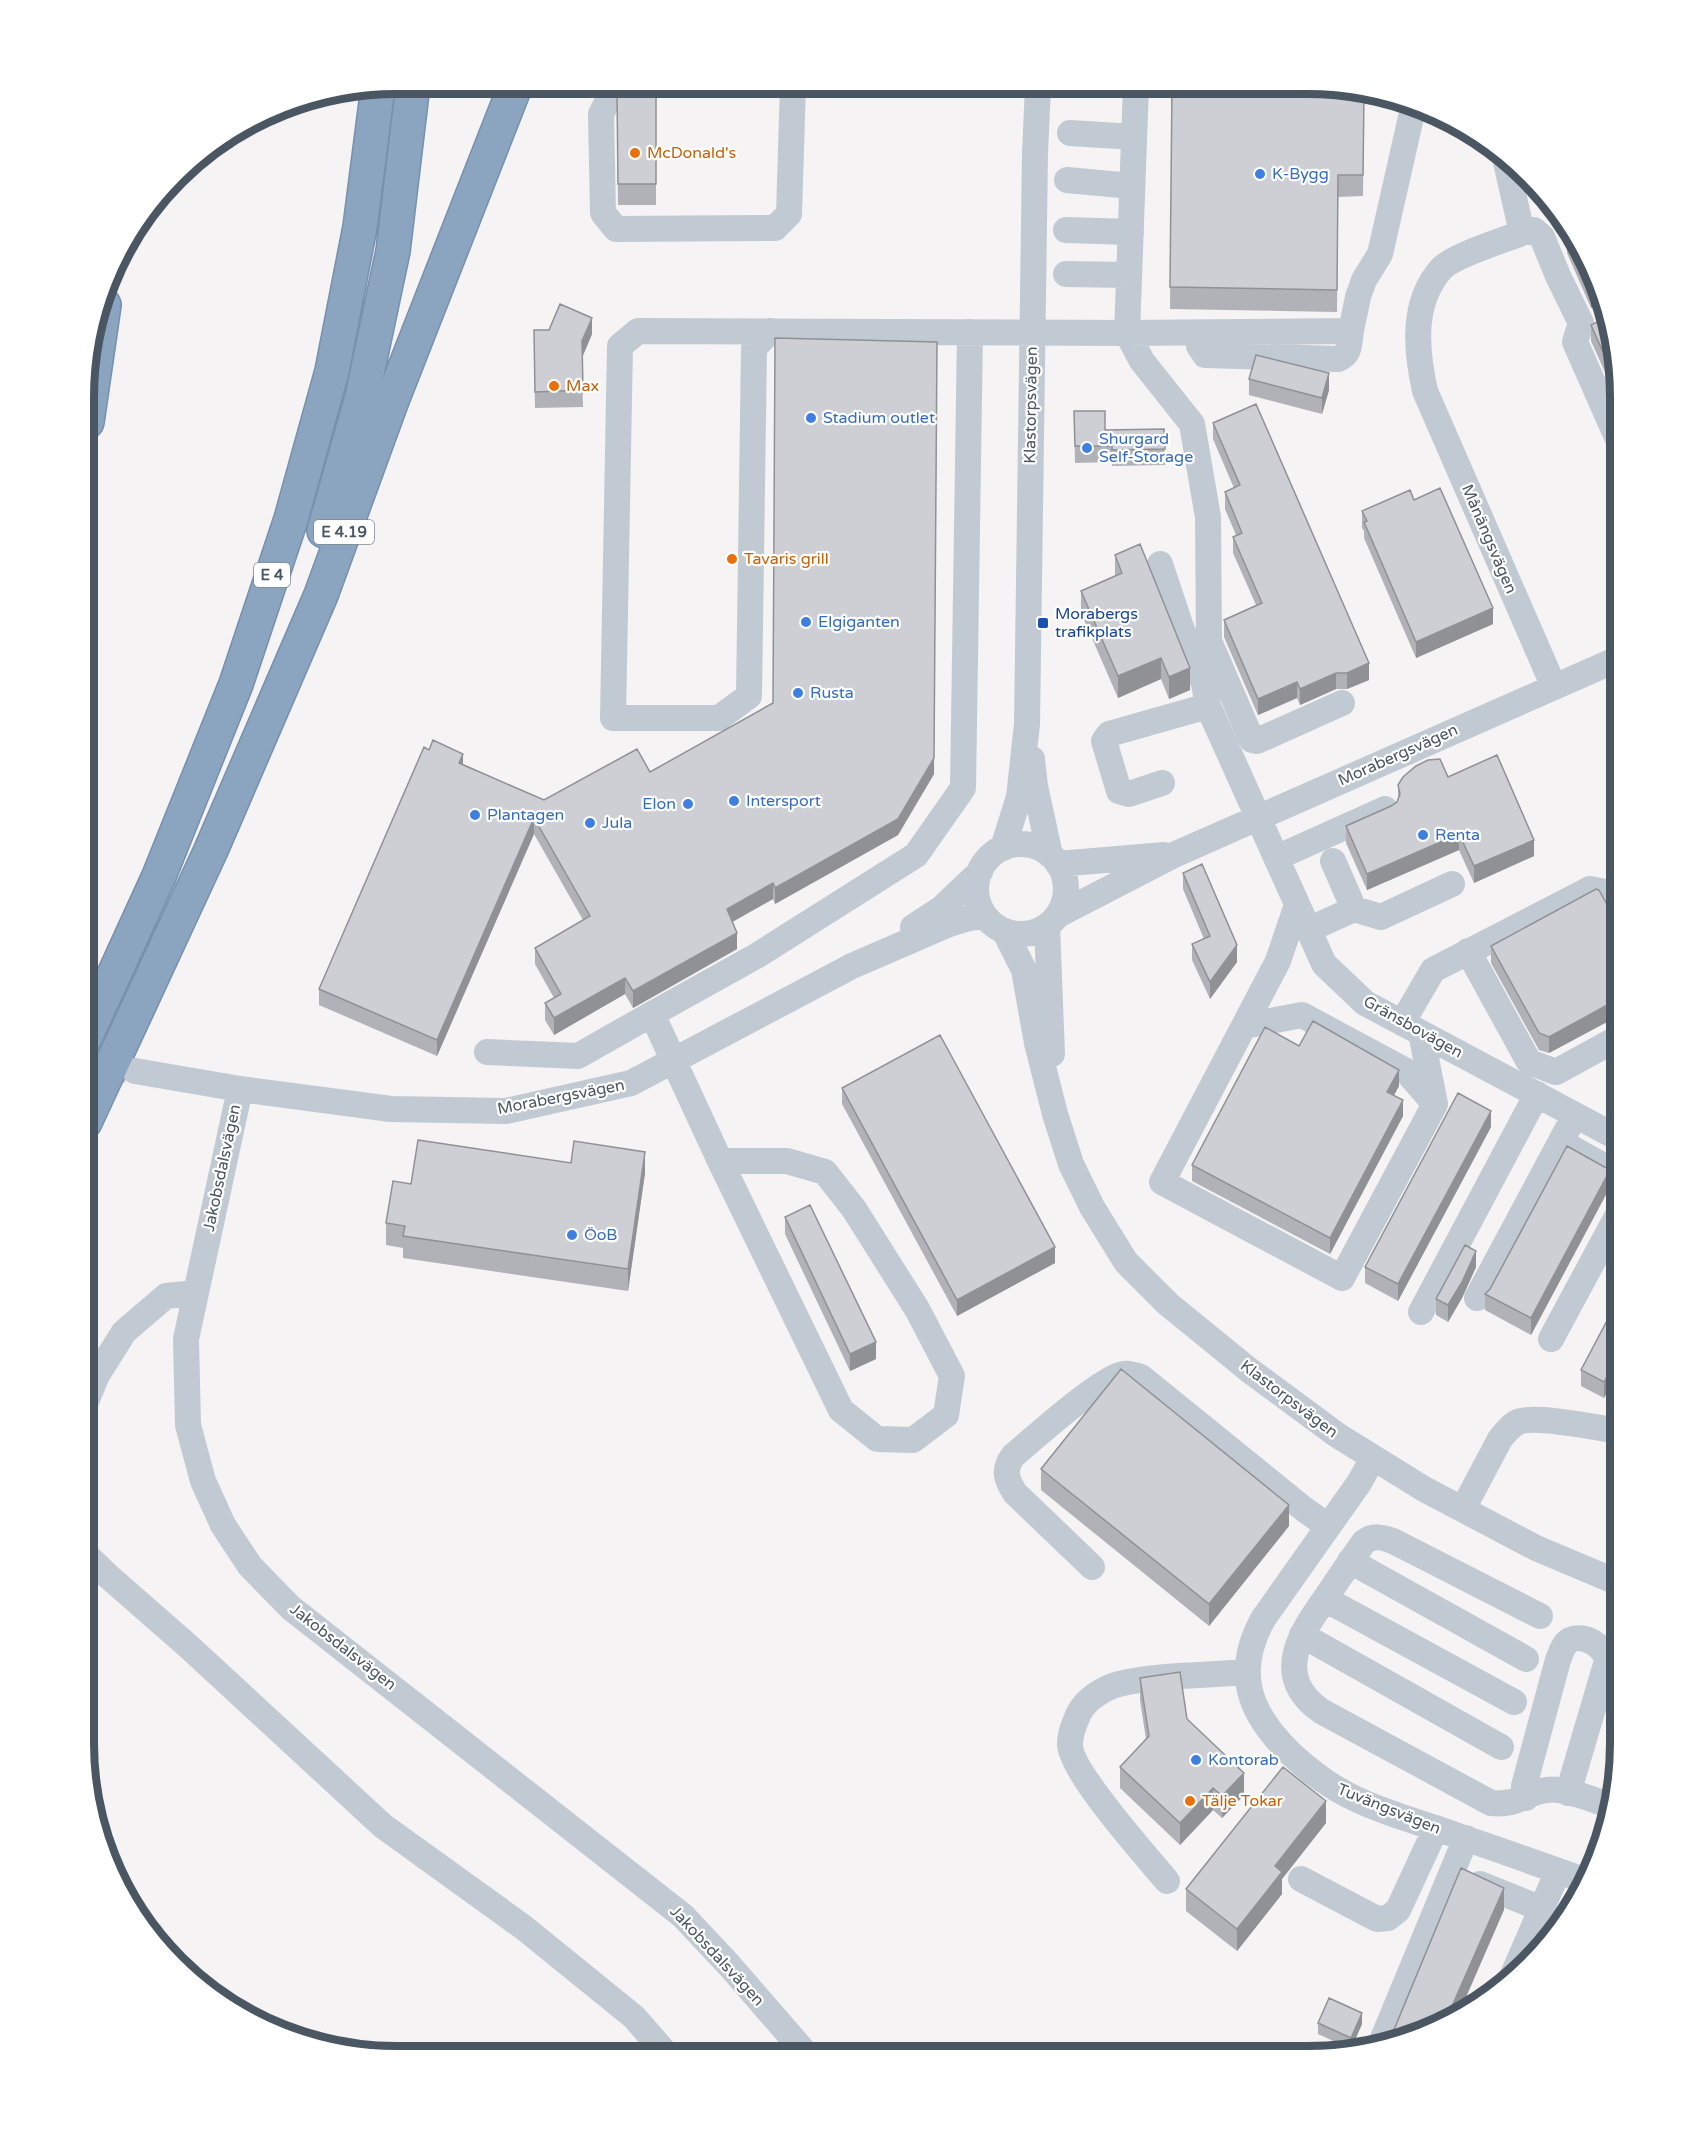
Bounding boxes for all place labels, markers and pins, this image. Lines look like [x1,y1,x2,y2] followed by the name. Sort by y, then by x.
[647,143,736,163] place label: McDonald's
[628,146,642,160] marker: McDonald's
[1272,164,1329,184] place label: K-Bygg
[1253,167,1267,181] marker: K-Bygg
[566,376,599,396] place label: Max
[547,379,561,393] marker: Max
[823,408,935,428] place label: Stadium outlet
[804,411,818,425] marker: Stadium outlet
[1099,429,1193,467] place label: Shurgard Self-Storage
[1080,441,1094,455] marker: Shurgard Self-Storage
[744,549,829,569] place label: Tavaris grill
[725,552,739,566] marker: Tavaris grill
[1055,604,1138,642] place label: Morabergs trafikplats
[818,612,900,632] place label: Elgiganten
[799,615,813,629] marker: Elgiganten
[1036,616,1050,630] marker: Morabergs trafikplats
[810,683,854,703] place label: Rusta
[791,686,805,700] marker: Rusta
[746,791,821,811] place label: Intersport
[642,794,676,814] place label: Elon
[727,794,741,808] marker: Intersport
[681,797,695,811] marker: Elon
[487,805,564,825] place label: Plantagen
[468,808,482,822] marker: Plantagen
[602,813,632,833] place label: Jula
[583,816,597,830] marker: Jula
[1435,825,1480,845] place label: Renta
[1416,828,1430,842] marker: Renta
[584,1225,617,1245] place label: ÖoB
[565,1228,579,1242] marker: ÖoB
[1208,1750,1279,1770] place label: Kontorab
[1189,1753,1203,1767] marker: Kontorab
[1202,1791,1284,1811] place label: Tälje Tokar
[1183,1794,1197,1808] marker: Tälje Tokar

